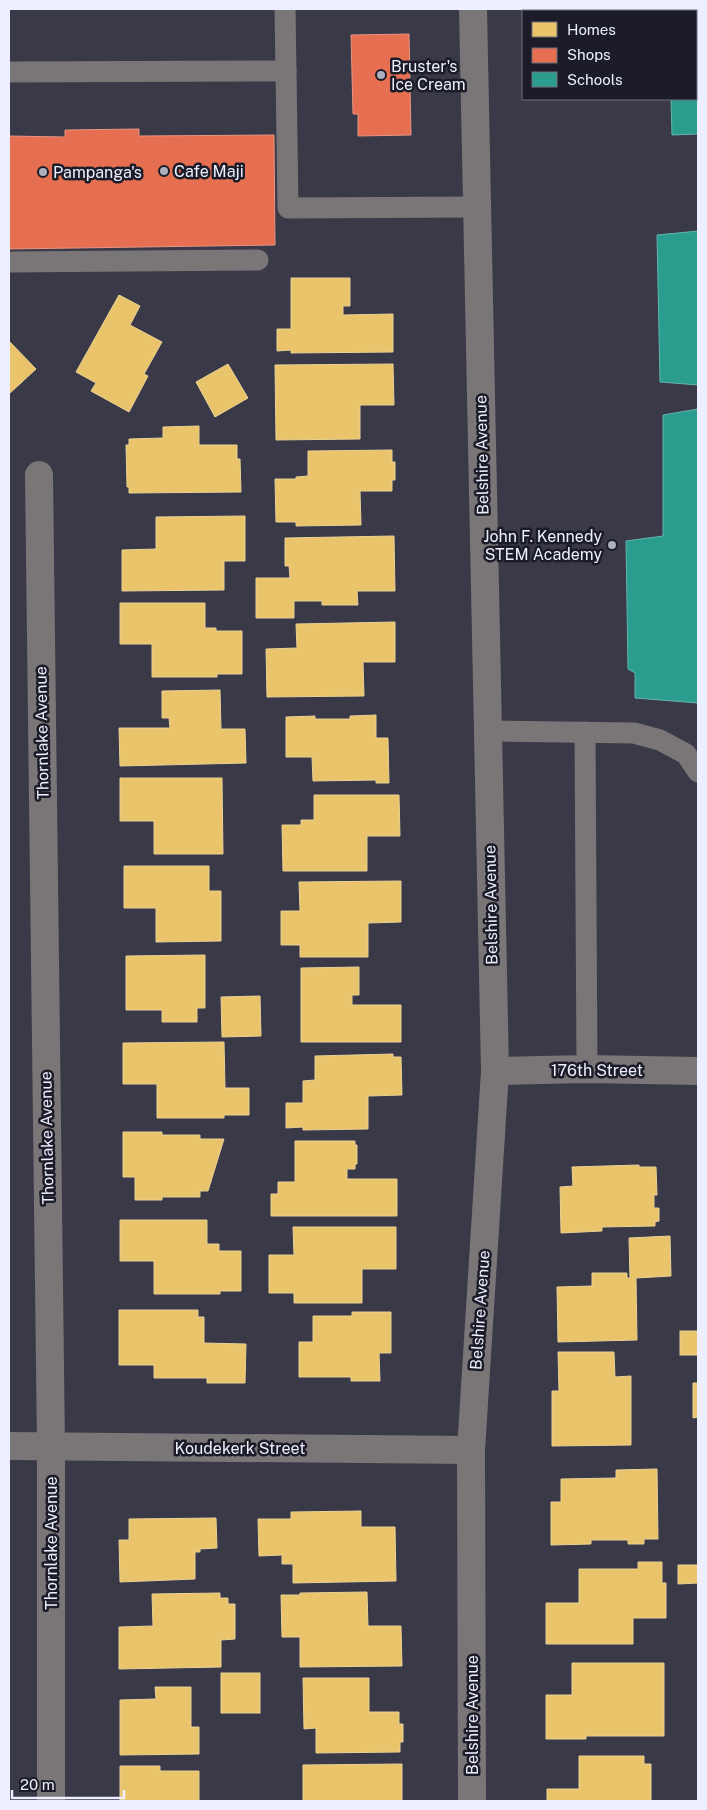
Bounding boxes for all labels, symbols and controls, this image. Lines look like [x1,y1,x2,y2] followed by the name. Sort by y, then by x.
[522,10,697,100] legend
[567,21,616,38] text: Homes
[567,46,611,63] text: Shops
[391,57,466,94] place label: Bruster's Ice Cream
[375,69,387,81] marker: Bruster's Ice Cream
[567,71,623,88] text: Schools
[174,162,244,181] place label: Cafe Maji
[53,163,142,182] place label: Pampanga's
[158,165,170,177] marker: Cafe Maji
[37,166,49,178] marker: Pampanga's
[471,395,493,515] street label: Belshire Avenue
[483,527,602,564] place label: John F. Kennedy STEM Academy
[606,539,618,551] marker: John F. Kennedy STEM Academy
[31,666,53,800] street label: Thornlake Avenue
[480,845,502,965] street label: Belshire Avenue
[551,1061,643,1080] street label: 176th Street
[36,1071,58,1205] street label: Thornlake Avenue
[466,1250,494,1370] street label: Belshire Avenue
[175,1439,305,1458] street label: Koudekerk Street
[42,1476,61,1610] street label: Thornlake Avenue
[463,1655,482,1775] street label: Belshire Avenue
[12,1768,125,1800] scale bar
[20,1776,55,1793] text: 20 m

